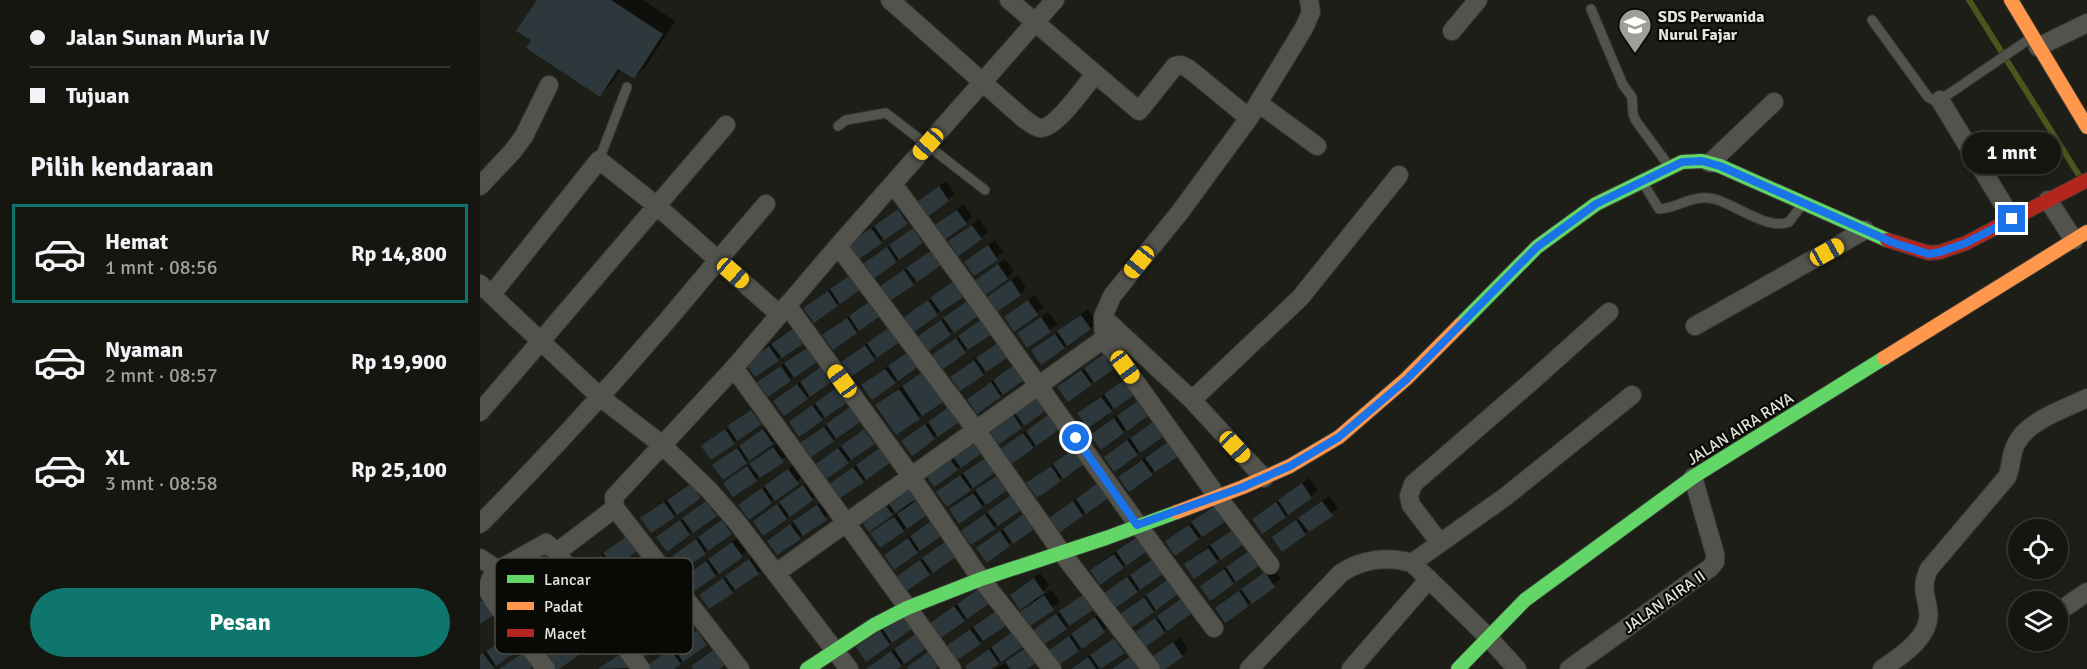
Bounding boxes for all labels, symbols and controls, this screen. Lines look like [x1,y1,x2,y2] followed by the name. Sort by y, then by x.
[1617,7,1653,54] school or university icon: SDS Perwanida Nurul Fajar
[1658,7,1764,45] place label: SDS Perwanida Nurul Fajar
[66,24,269,51] text: Jalan Sunan Muria IV
[66,82,129,109] text: Tujuan
[909,125,947,163] car
[1962,132,2062,174] callout: 1 mnt
[1987,140,2036,165] text: 1 mnt
[30,151,214,184] text: Pilih kendaraan
[1998,205,2025,232] route end
[33,227,87,281] icon: car
[105,228,168,255] text: Hemat
[1807,235,1847,269] car
[351,240,447,267] text: Rp 14,800
[1121,242,1157,282] car
[714,254,752,292] car
[105,255,218,280] text: 1 mnt · 08:56
[33,335,87,389] icon: car
[105,336,183,363] text: Nyaman
[1107,347,1143,387] car
[351,348,447,375] text: Rp 19,900
[824,361,860,401] car
[105,363,218,388] text: 2 mnt · 08:57
[1684,388,1798,470] street label: JALAN AIRA RAYA
[1062,424,1089,451] route start
[1216,428,1254,466] car
[33,443,87,497] icon: car
[105,444,130,471] text: XL
[351,456,447,483] text: Rp 25,100
[105,471,218,496] text: 3 mnt · 08:58
[2008,519,2068,651] map controls
[2008,519,2068,579] button: locate
[495,558,693,654] legend
[1620,566,1710,637] street label: JALAN AIRA II
[544,570,591,590] text: Lancar
[30,588,450,657] button: Pesan
[2008,591,2068,651] button: layers
[544,597,583,617] text: Padat
[544,624,586,644] text: Macet

